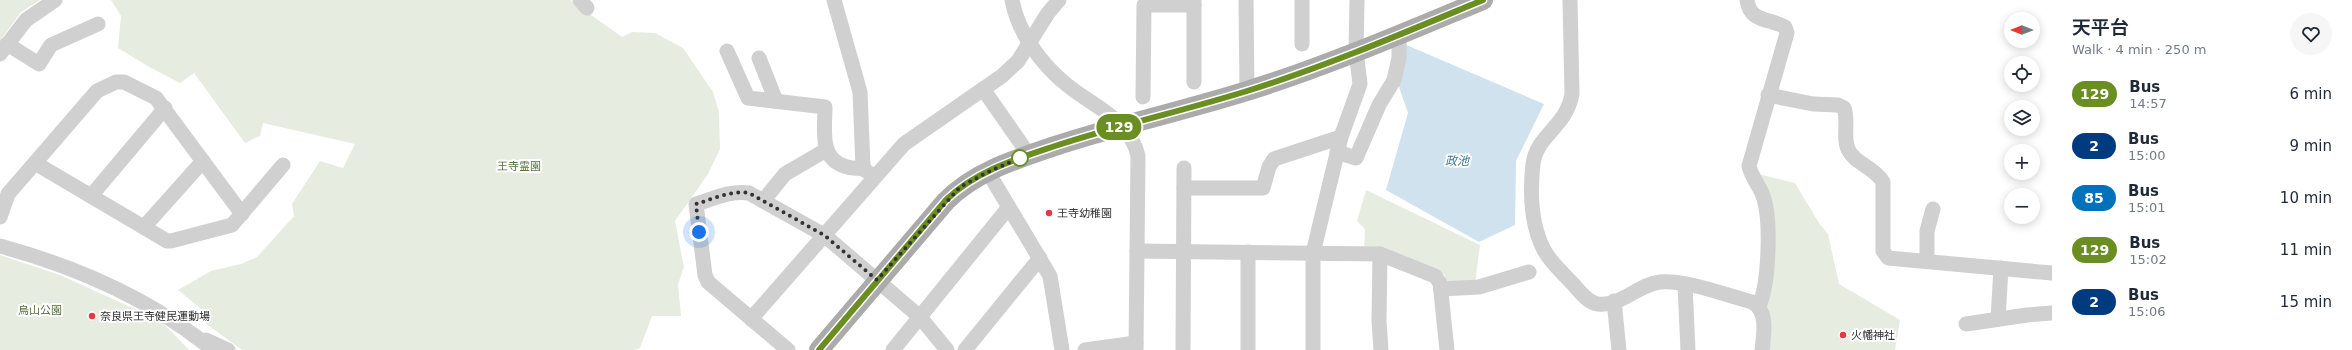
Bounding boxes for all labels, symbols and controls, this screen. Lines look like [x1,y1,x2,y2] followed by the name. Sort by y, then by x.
[2004,12,2040,48] north arrow
[2004,12,2040,224] map controls
[2290,13,2332,55] button: heart
[2072,16,2129,38] text: 天平台
[2072,42,2206,57] text: Walk · 4 min · 250 m
[2004,56,2040,92] button: locate
[2129,78,2160,96] text: Bus
[2289,85,2332,103] text: 6 min
[2080,86,2109,102] text: 129
[2129,96,2167,111] text: 14:57
[2004,100,2040,136] button: layers
[1096,114,1142,140] line badge: 129
[1104,119,1134,135] text: 129
[2128,130,2159,148] text: Bus
[2289,137,2332,155] text: 9 min
[2089,138,2099,154] text: 2
[2004,144,2040,180] button: +
[2128,148,2165,163] text: 15:00
[1011,149,1029,167] unlabelled marker
[1445,154,1470,168] water label: 政池
[497,160,541,173] park label: 王寺霊園
[2128,182,2159,200] text: Bus
[2004,188,2040,224] button: −
[2280,189,2332,207] text: 10 min
[2084,190,2104,206] text: 85
[2128,200,2165,215] text: 15:01
[1057,207,1112,220] place label: 王寺幼稚園
[1044,208,1054,218] marker: 王寺幼稚園
[689,222,709,242] your location
[2129,234,2160,252] text: Bus
[2280,241,2332,259] text: 11 min
[2080,242,2109,258] text: 129
[2129,252,2167,267] text: 15:02
[2128,286,2159,304] text: Bus
[2280,293,2332,311] text: 15 min
[2089,294,2099,310] text: 2
[18,304,62,317] park label: 烏山公園
[2128,304,2165,319] text: 15:06
[100,310,210,323] place label: 奈良県王寺健民運動場
[87,311,97,321] marker: 奈良県王寺健民運動場
[1851,329,1895,342] place label: 火幡神社
[1838,330,1848,340] marker: 火幡神社

